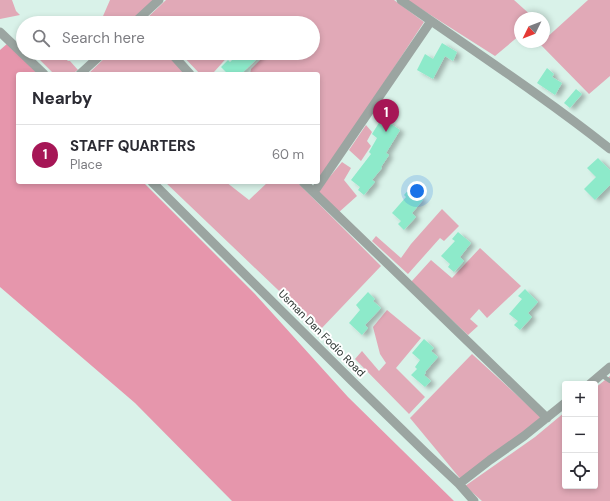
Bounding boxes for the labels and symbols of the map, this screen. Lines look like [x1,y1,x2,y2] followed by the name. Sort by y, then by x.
[514,12,550,48] north arrow
[373,99,399,132] pin: 1
[407,181,427,201] your location
[276,287,368,379] street label: Usman Dan Fodio Road

